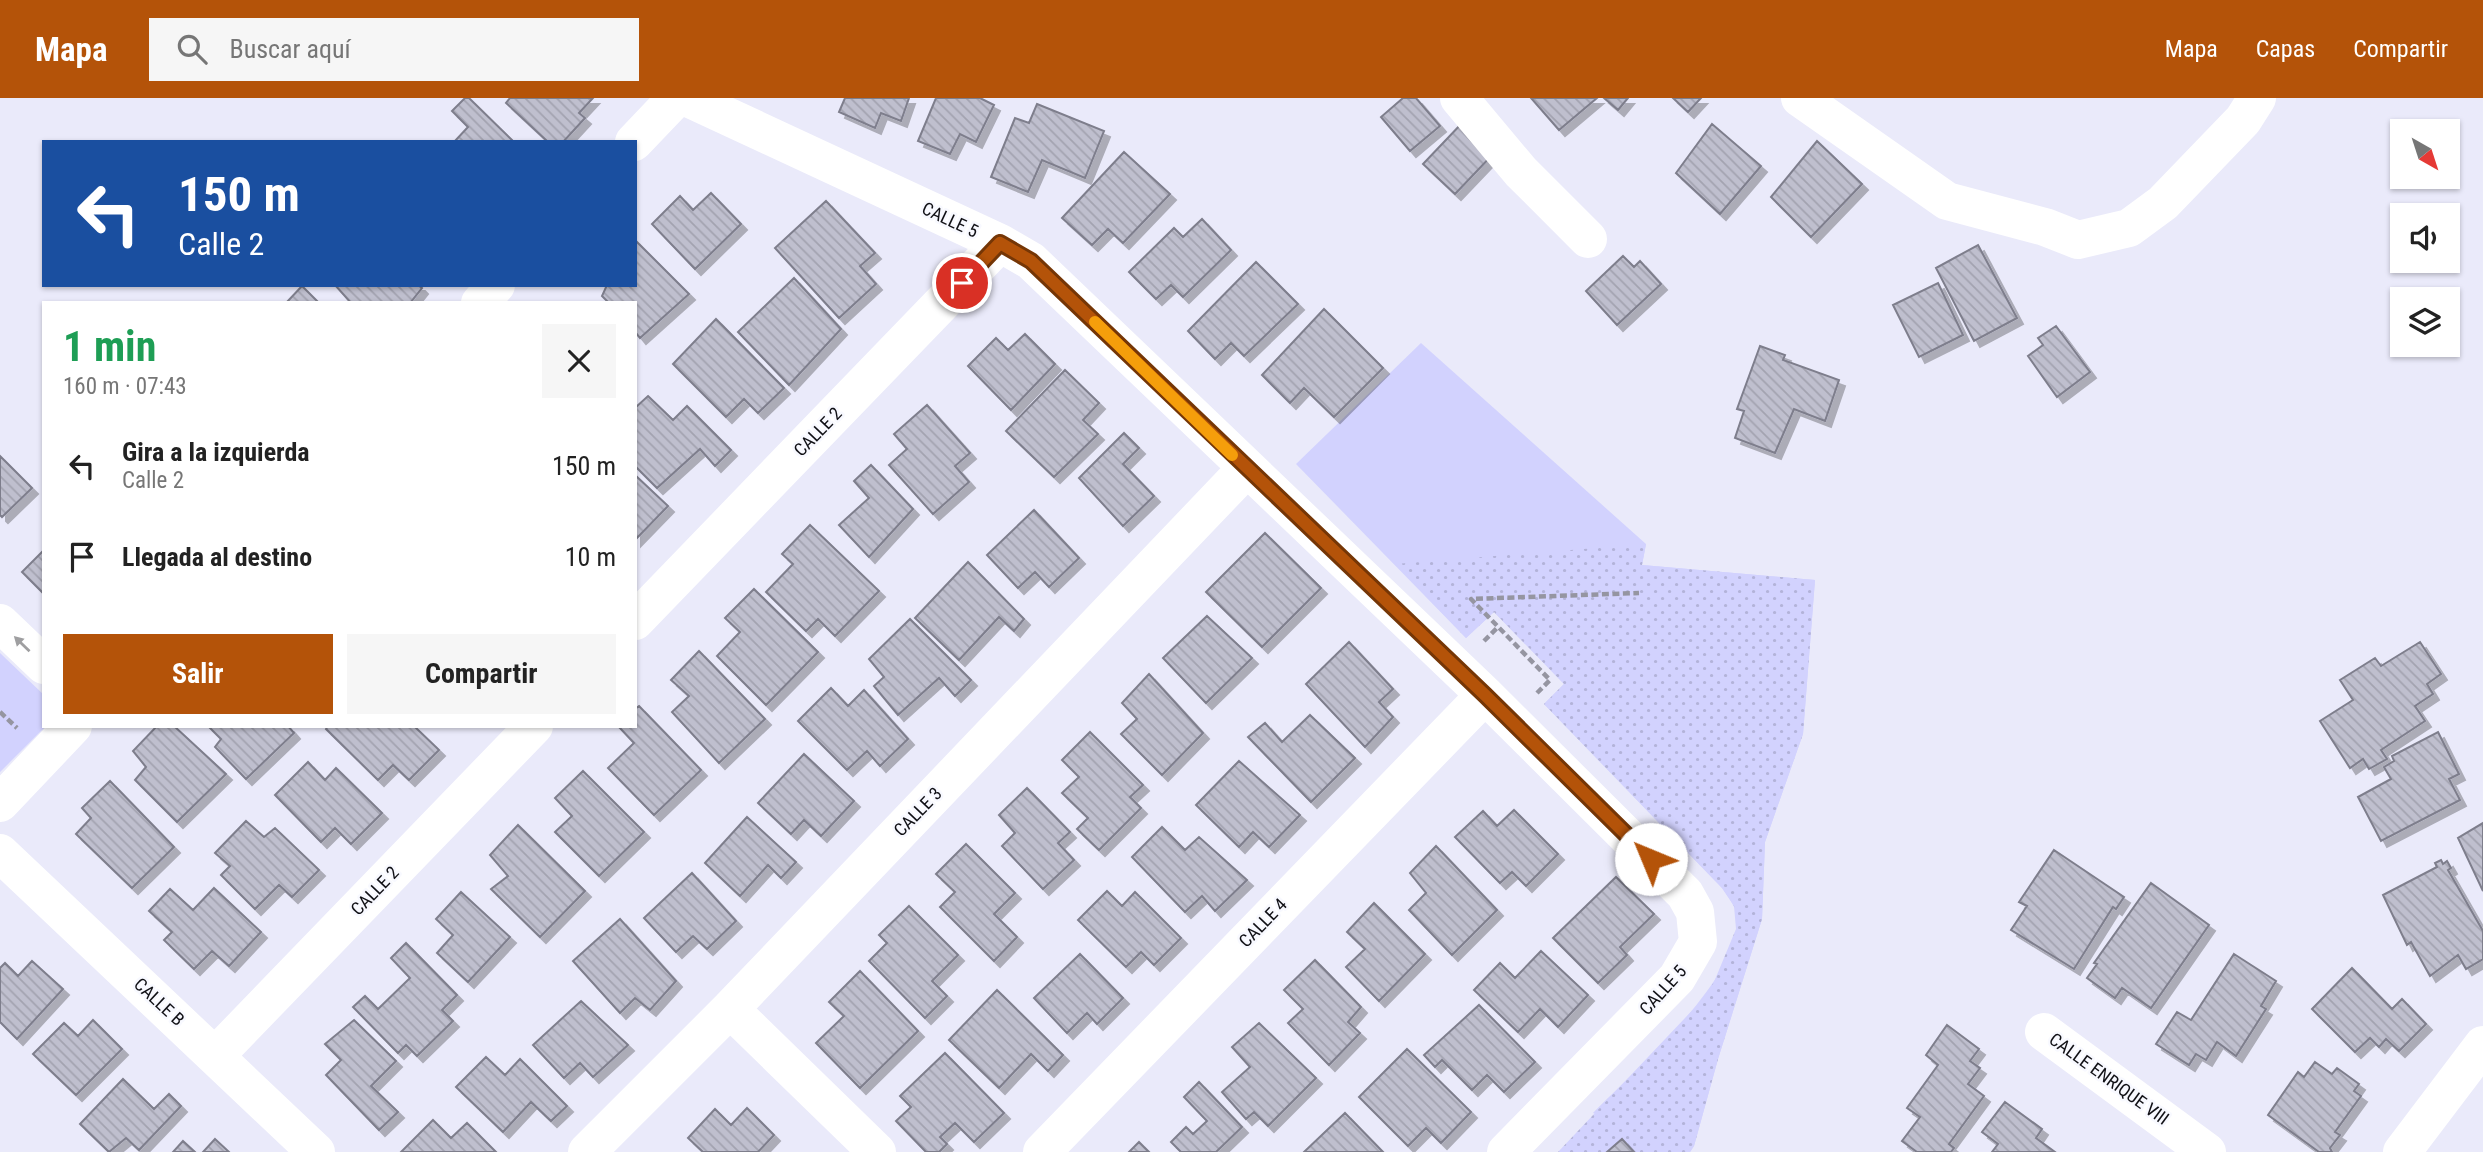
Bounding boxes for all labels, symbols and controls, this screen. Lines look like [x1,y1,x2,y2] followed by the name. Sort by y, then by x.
[149,18,639,81] search box
[35,30,107,69] text: Mapa
[173,30,211,68] icon: search
[229,34,351,64] text: Buscar aquí
[2165,35,2218,63] text: Mapa
[2256,35,2315,63] text: Capas
[2353,35,2448,63] text: Compartir
[2390,119,2460,189] north arrow
[2390,119,2460,357] map controls
[178,166,300,223] text: 150 m
[63,168,154,259] icon: left
[919,197,982,242] street label: CALLE 5
[2390,203,2460,273] button: sound
[178,225,264,263] text: Calle 2
[932,253,992,313] pin
[943,264,981,302] icon: arrive
[2390,287,2460,357] button: layers
[63,322,156,371] text: 1 min
[542,324,616,398] button: close
[63,373,187,400] text: 160 m · 07:43
[789,403,846,460] street label: CALLE 2
[122,437,310,467] text: Gira a la izquierda
[63,447,101,485] icon: left
[552,451,616,481] text: 150 m
[122,467,184,494] text: Calle 2
[63,538,101,576] icon: arrive
[122,542,312,572] text: Llegada al destino
[565,542,616,572] text: 10 m
[63,634,333,714] button: Salir
[347,634,616,714] button: Compartir
[14,636,31,652] one-way arrow
[889,783,946,840] street label: CALLE 3
[1614,822,1688,896] position arrow
[346,862,403,919] street label: CALLE 2
[1234,894,1291,951] street label: CALLE 4
[1635,960,1690,1019] street label: CALLE 5
[130,973,189,1030] street label: CALLE B
[2045,1028,2173,1129] street label: CALLE ENRIQUE VIII

